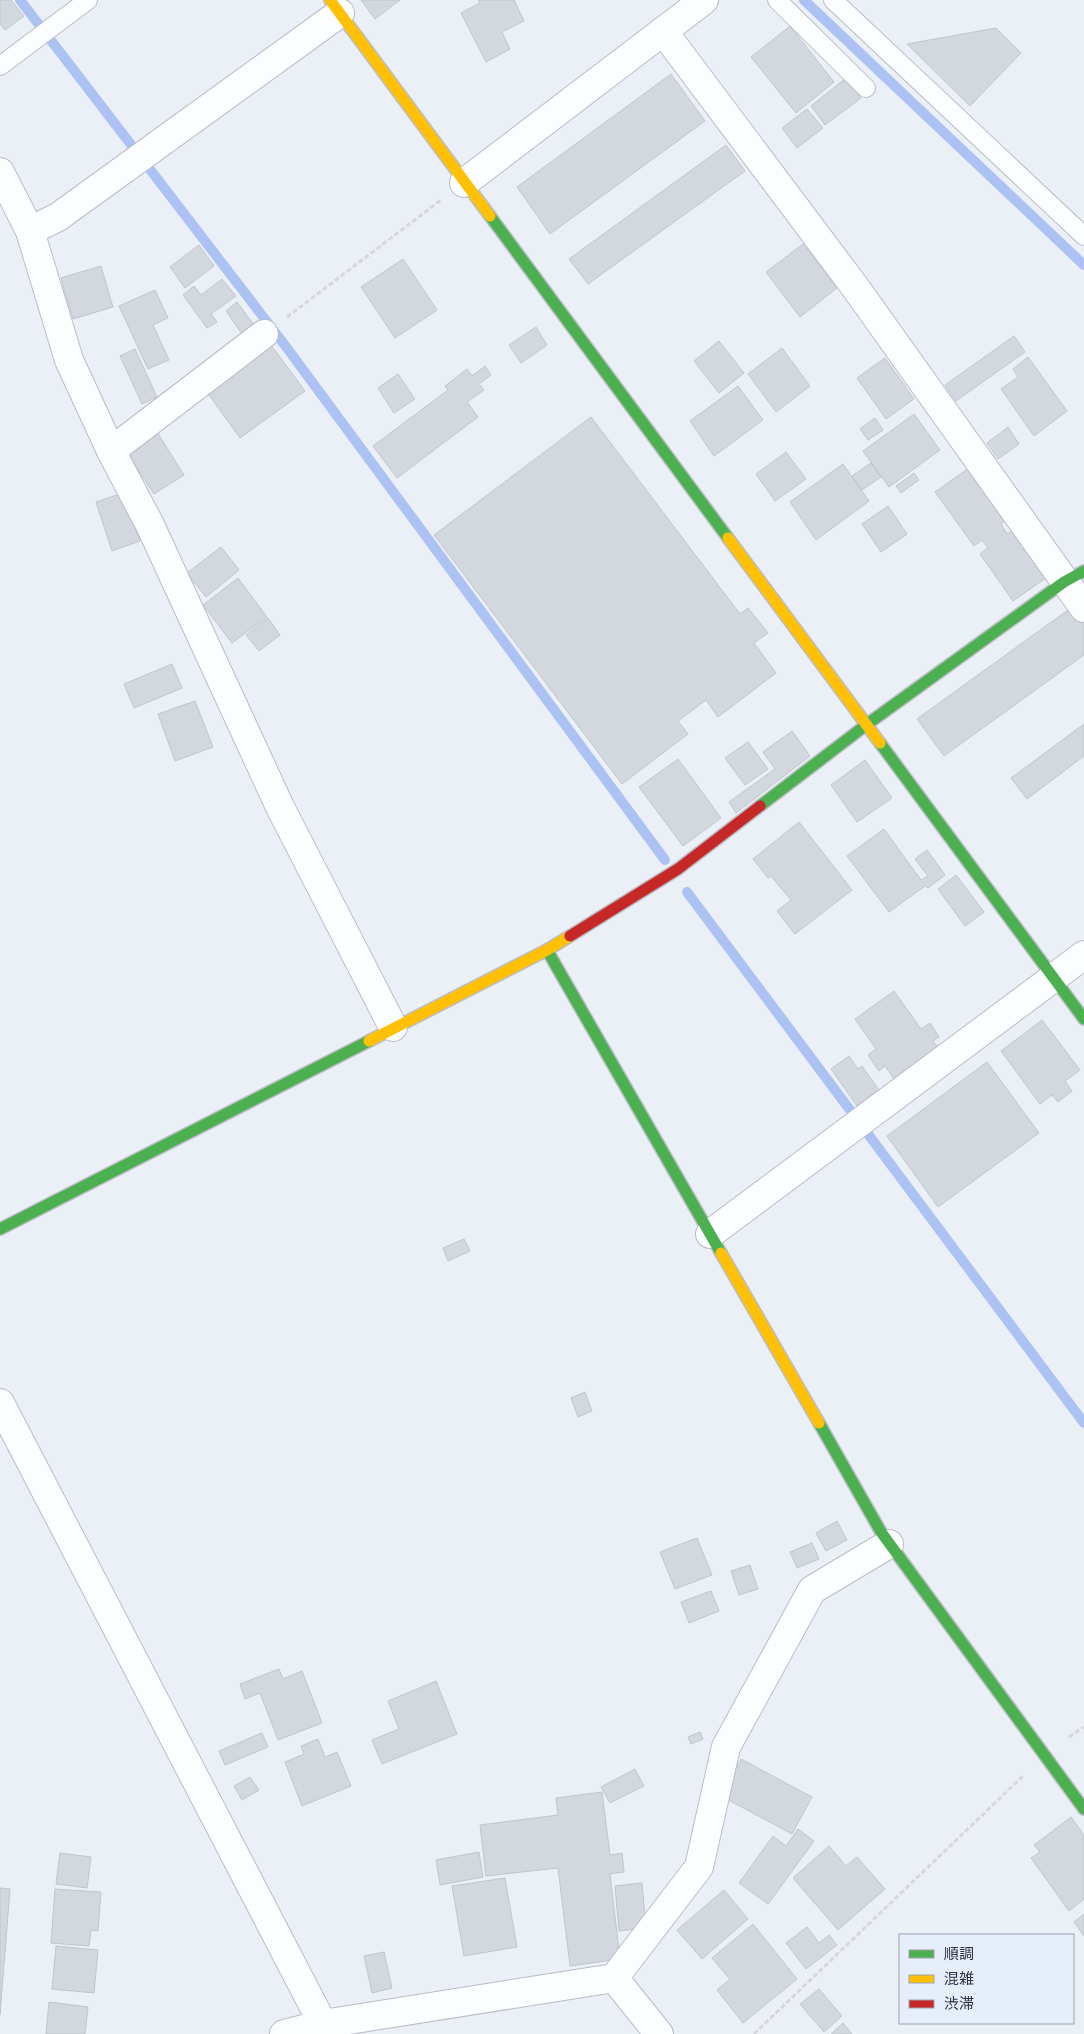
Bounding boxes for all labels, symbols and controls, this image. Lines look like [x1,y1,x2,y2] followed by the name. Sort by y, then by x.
[899,1934,1074,2024] legend
[944,1945,974,1963] text: 順調
[944,1970,974,1988] text: 混雑
[944,1995,974,2013] text: 渋滞

